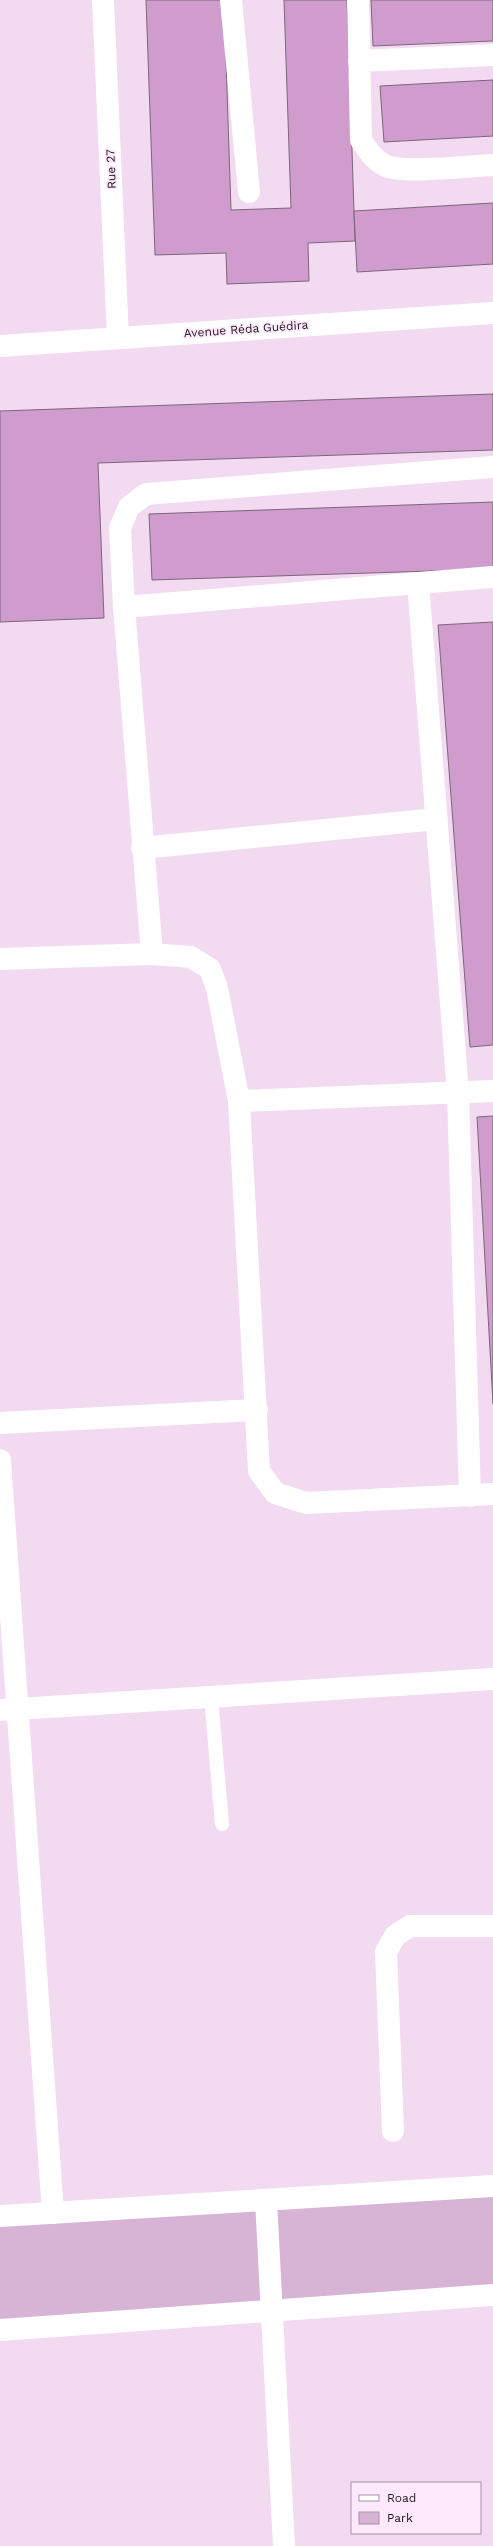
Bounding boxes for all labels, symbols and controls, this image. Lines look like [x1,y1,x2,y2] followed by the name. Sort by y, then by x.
[103,149,119,189] street label: Rue 27
[183,318,309,340] street label: Avenue Réda Guédira
[351,2482,481,2534] legend
[387,2491,416,2505] text: Road
[387,2511,413,2525] text: Park

